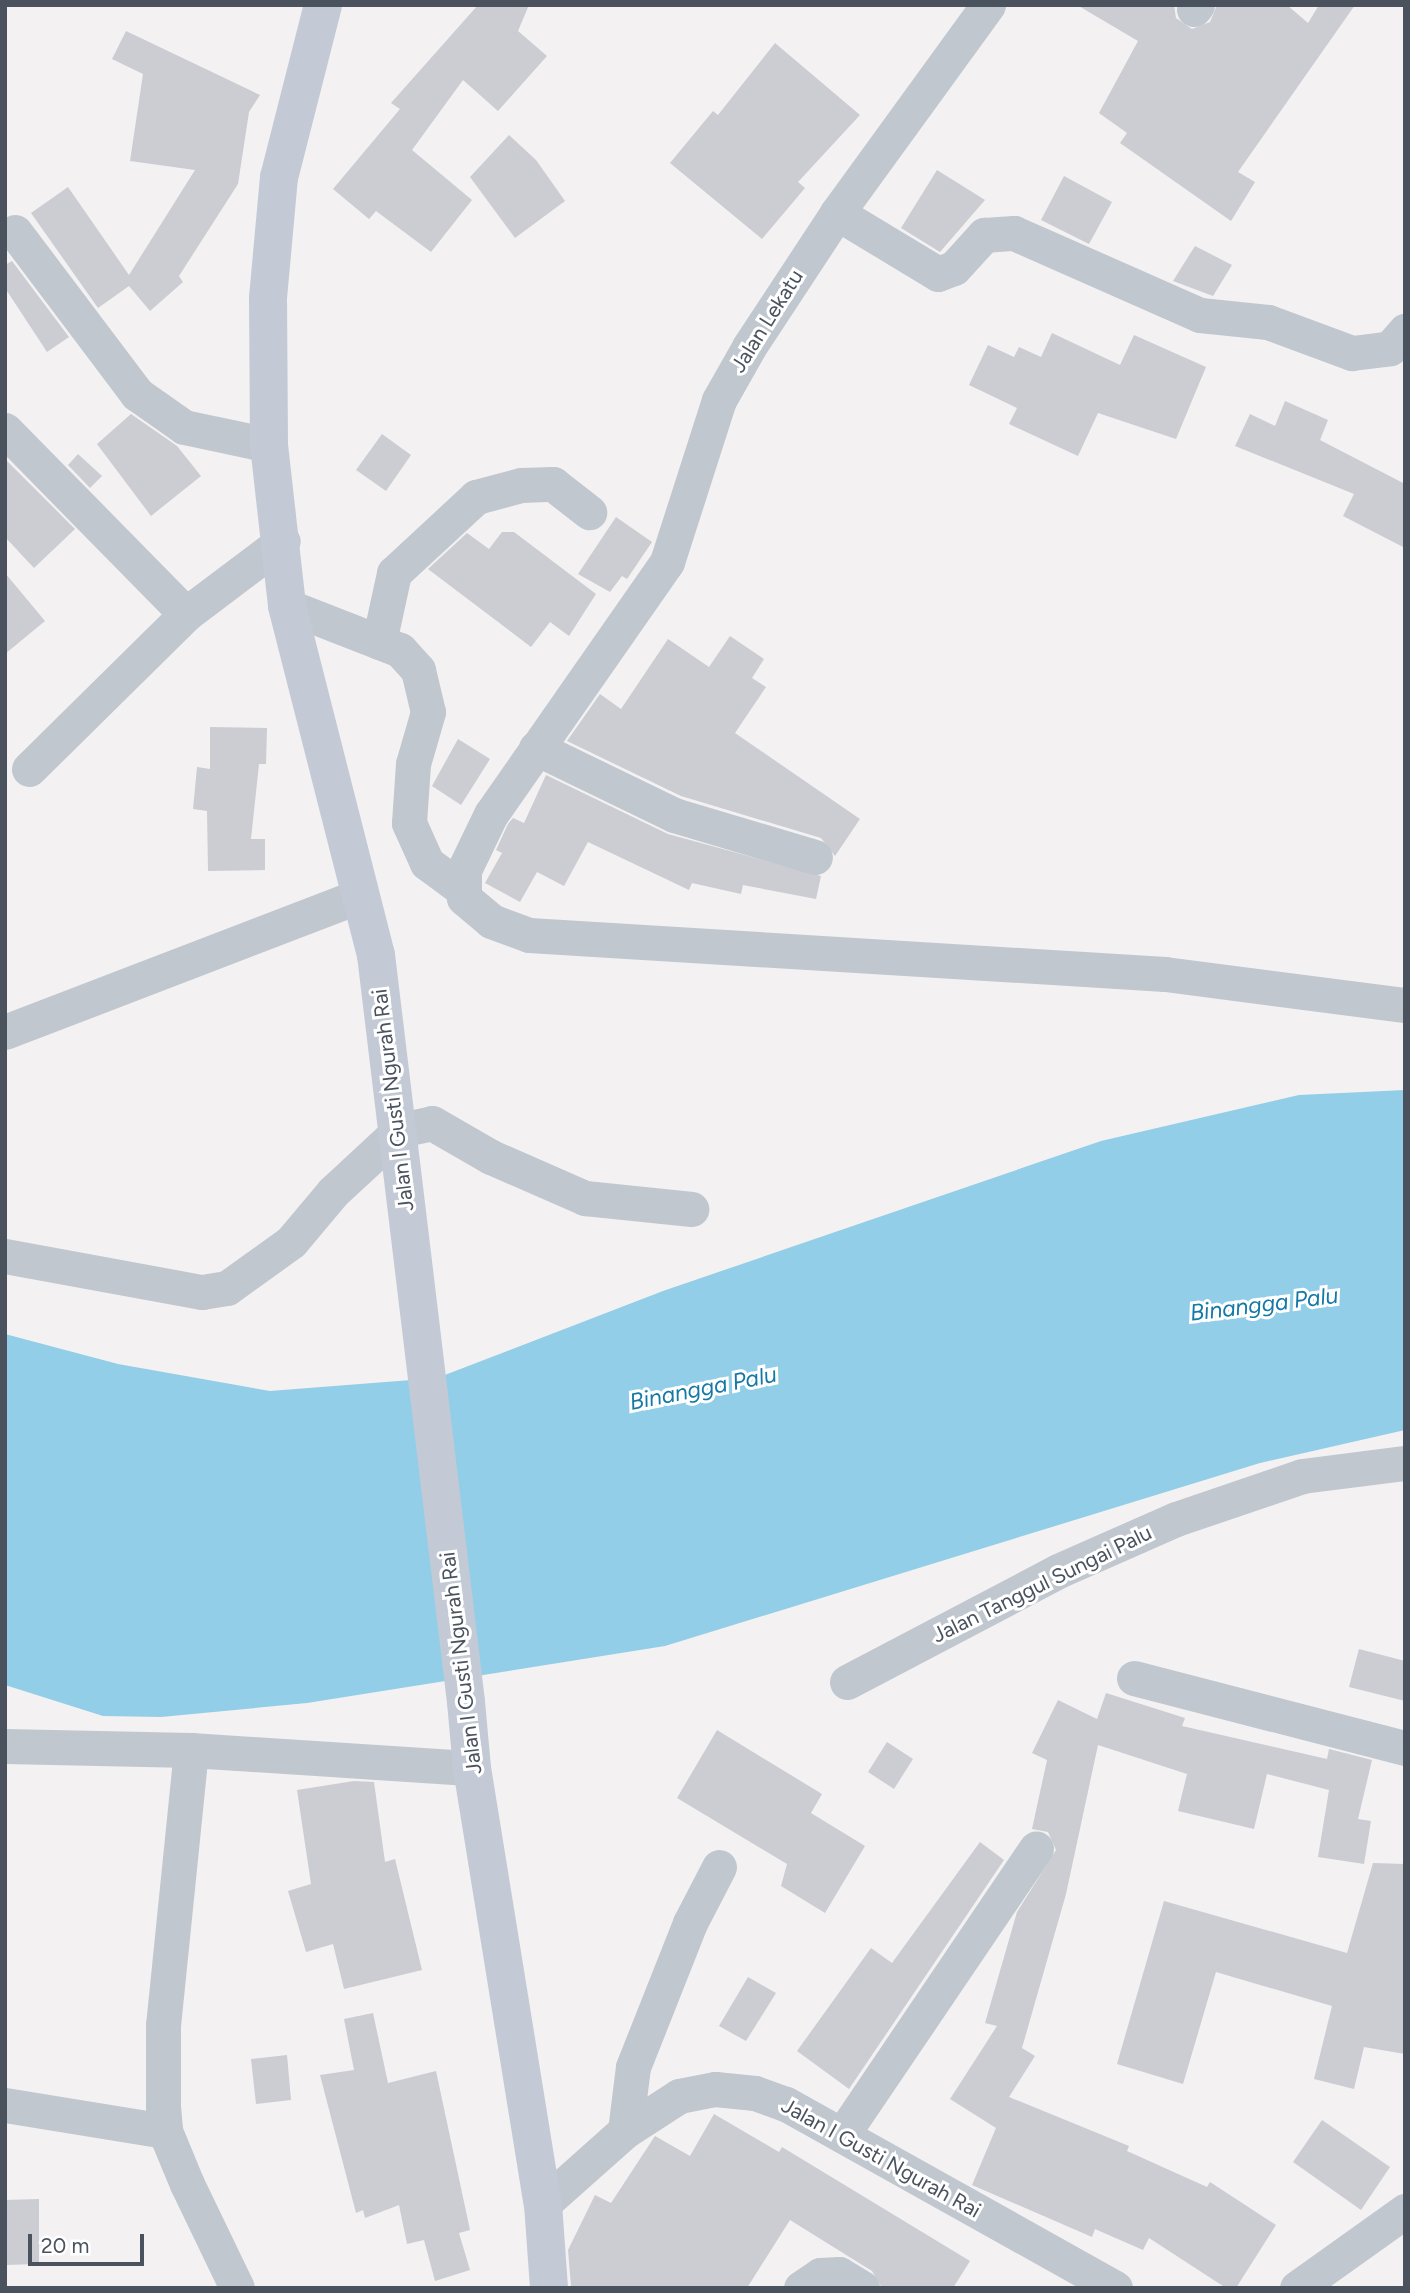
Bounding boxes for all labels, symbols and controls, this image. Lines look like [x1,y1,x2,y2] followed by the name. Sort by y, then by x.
[725,265,809,377] street label: Jalan Lekatu
[367,987,419,1213] street label: Jalan I Gusti Ngurah Rai
[1188,1281,1340,1327] water label: Binangga Palu
[627,1360,779,1416] water label: Binangga Palu
[928,1520,1156,1648] street label: Jalan Tanggul Sungai Palu
[435,1550,487,1776] street label: Jalan I Gusti Ngurah Rai
[777,2093,985,2223] street label: Jalan I Gusti Ngurah Rai
[32,2220,147,2264] scale bar
[41,2233,89,2258] text: 20 m

